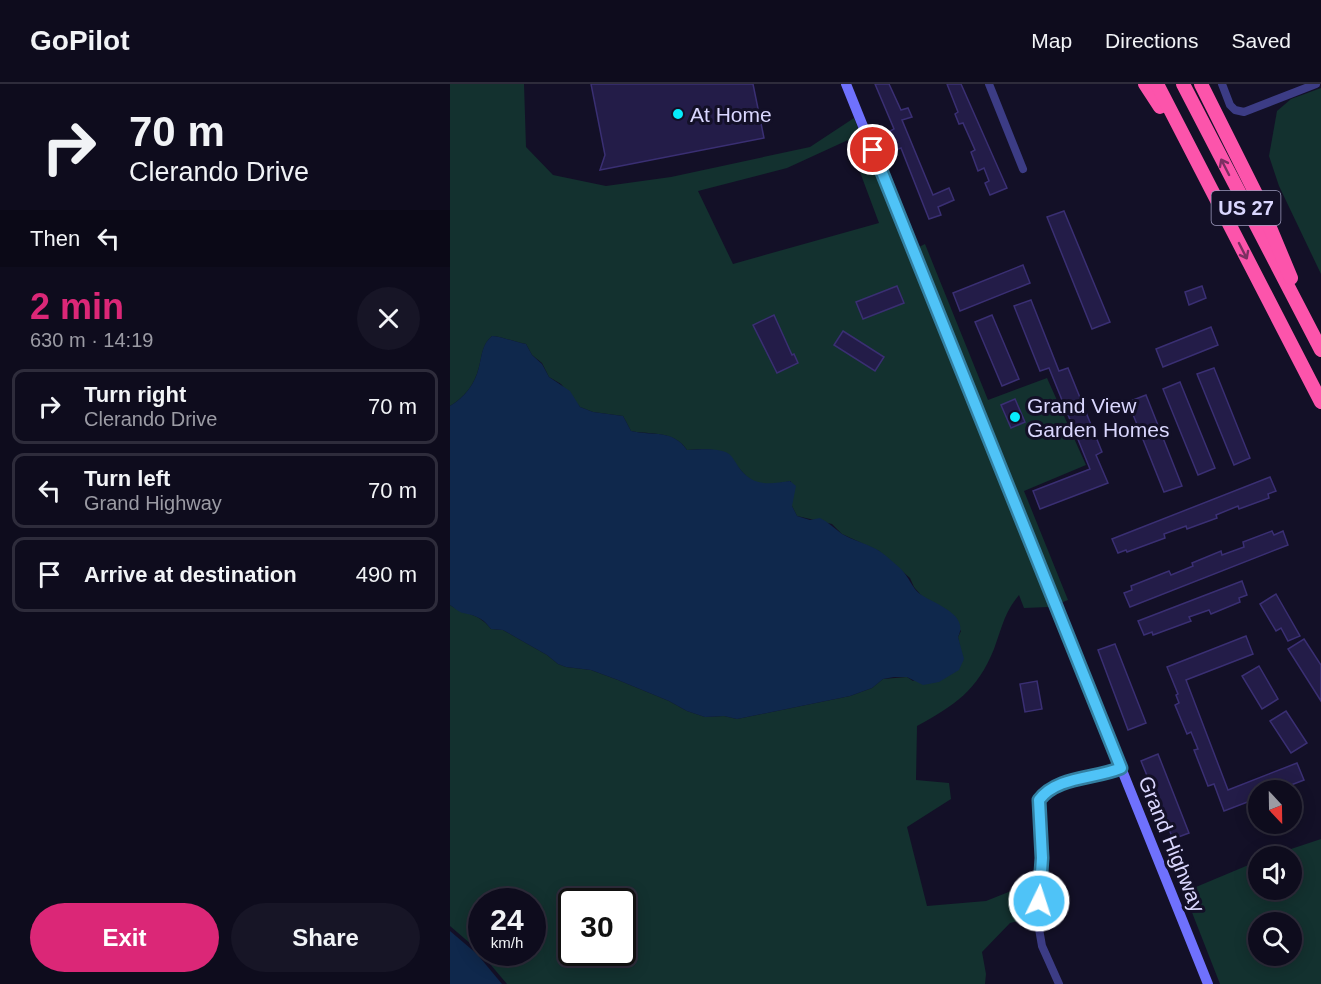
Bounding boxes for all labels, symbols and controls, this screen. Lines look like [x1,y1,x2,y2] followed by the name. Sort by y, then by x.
[30,25,130,56] text: GoPilot
[1031,29,1072,52] text: Map
[1105,29,1198,52] text: Directions
[1231,29,1291,52] text: Saved
[690,103,772,126] place label: At Home
[671,107,685,121] marker: At Home
[30,108,108,186] icon: right
[129,108,225,155] text: 70 m
[847,124,898,175] pin
[856,133,889,166] icon: arrive
[129,157,309,187] text: Clerando Drive
[1219,159,1231,177] one-way arrow
[1212,191,1280,225] road number: US 27
[92,222,125,255] icon: left
[30,226,80,251] text: Then
[1238,241,1249,259] one-way arrow
[30,286,124,327] text: 2 min
[357,287,420,350] button: close
[30,329,153,351] text: 630 m · 14:19
[84,382,186,407] text: Turn right
[33,390,66,423] icon: right
[368,394,417,419] text: 70 m
[1027,394,1169,441] place label: Grand View Garden Homes
[84,408,217,430] text: Clerando Drive
[1008,410,1022,424] marker: Grand View Garden Homes
[84,466,170,491] text: Turn left
[33,474,66,507] icon: left
[368,478,417,503] text: 70 m
[84,492,222,514] text: Grand Highway
[33,558,66,591] icon: arrive
[84,562,297,587] text: Arrive at destination
[356,562,417,587] text: 490 m
[1134,773,1210,916] street label: Grand Highway
[1248,780,1302,834] north arrow
[1248,780,1302,966] map controls
[1248,846,1302,900] button: sound
[1007,869,1071,933] position arrow
[558,888,636,966] speed limit sign: 30
[30,903,219,972] button: Exit
[231,903,420,972] button: Share
[490,903,524,936] text: 24
[1248,912,1302,966] button: search
[491,934,523,951] text: km/h

